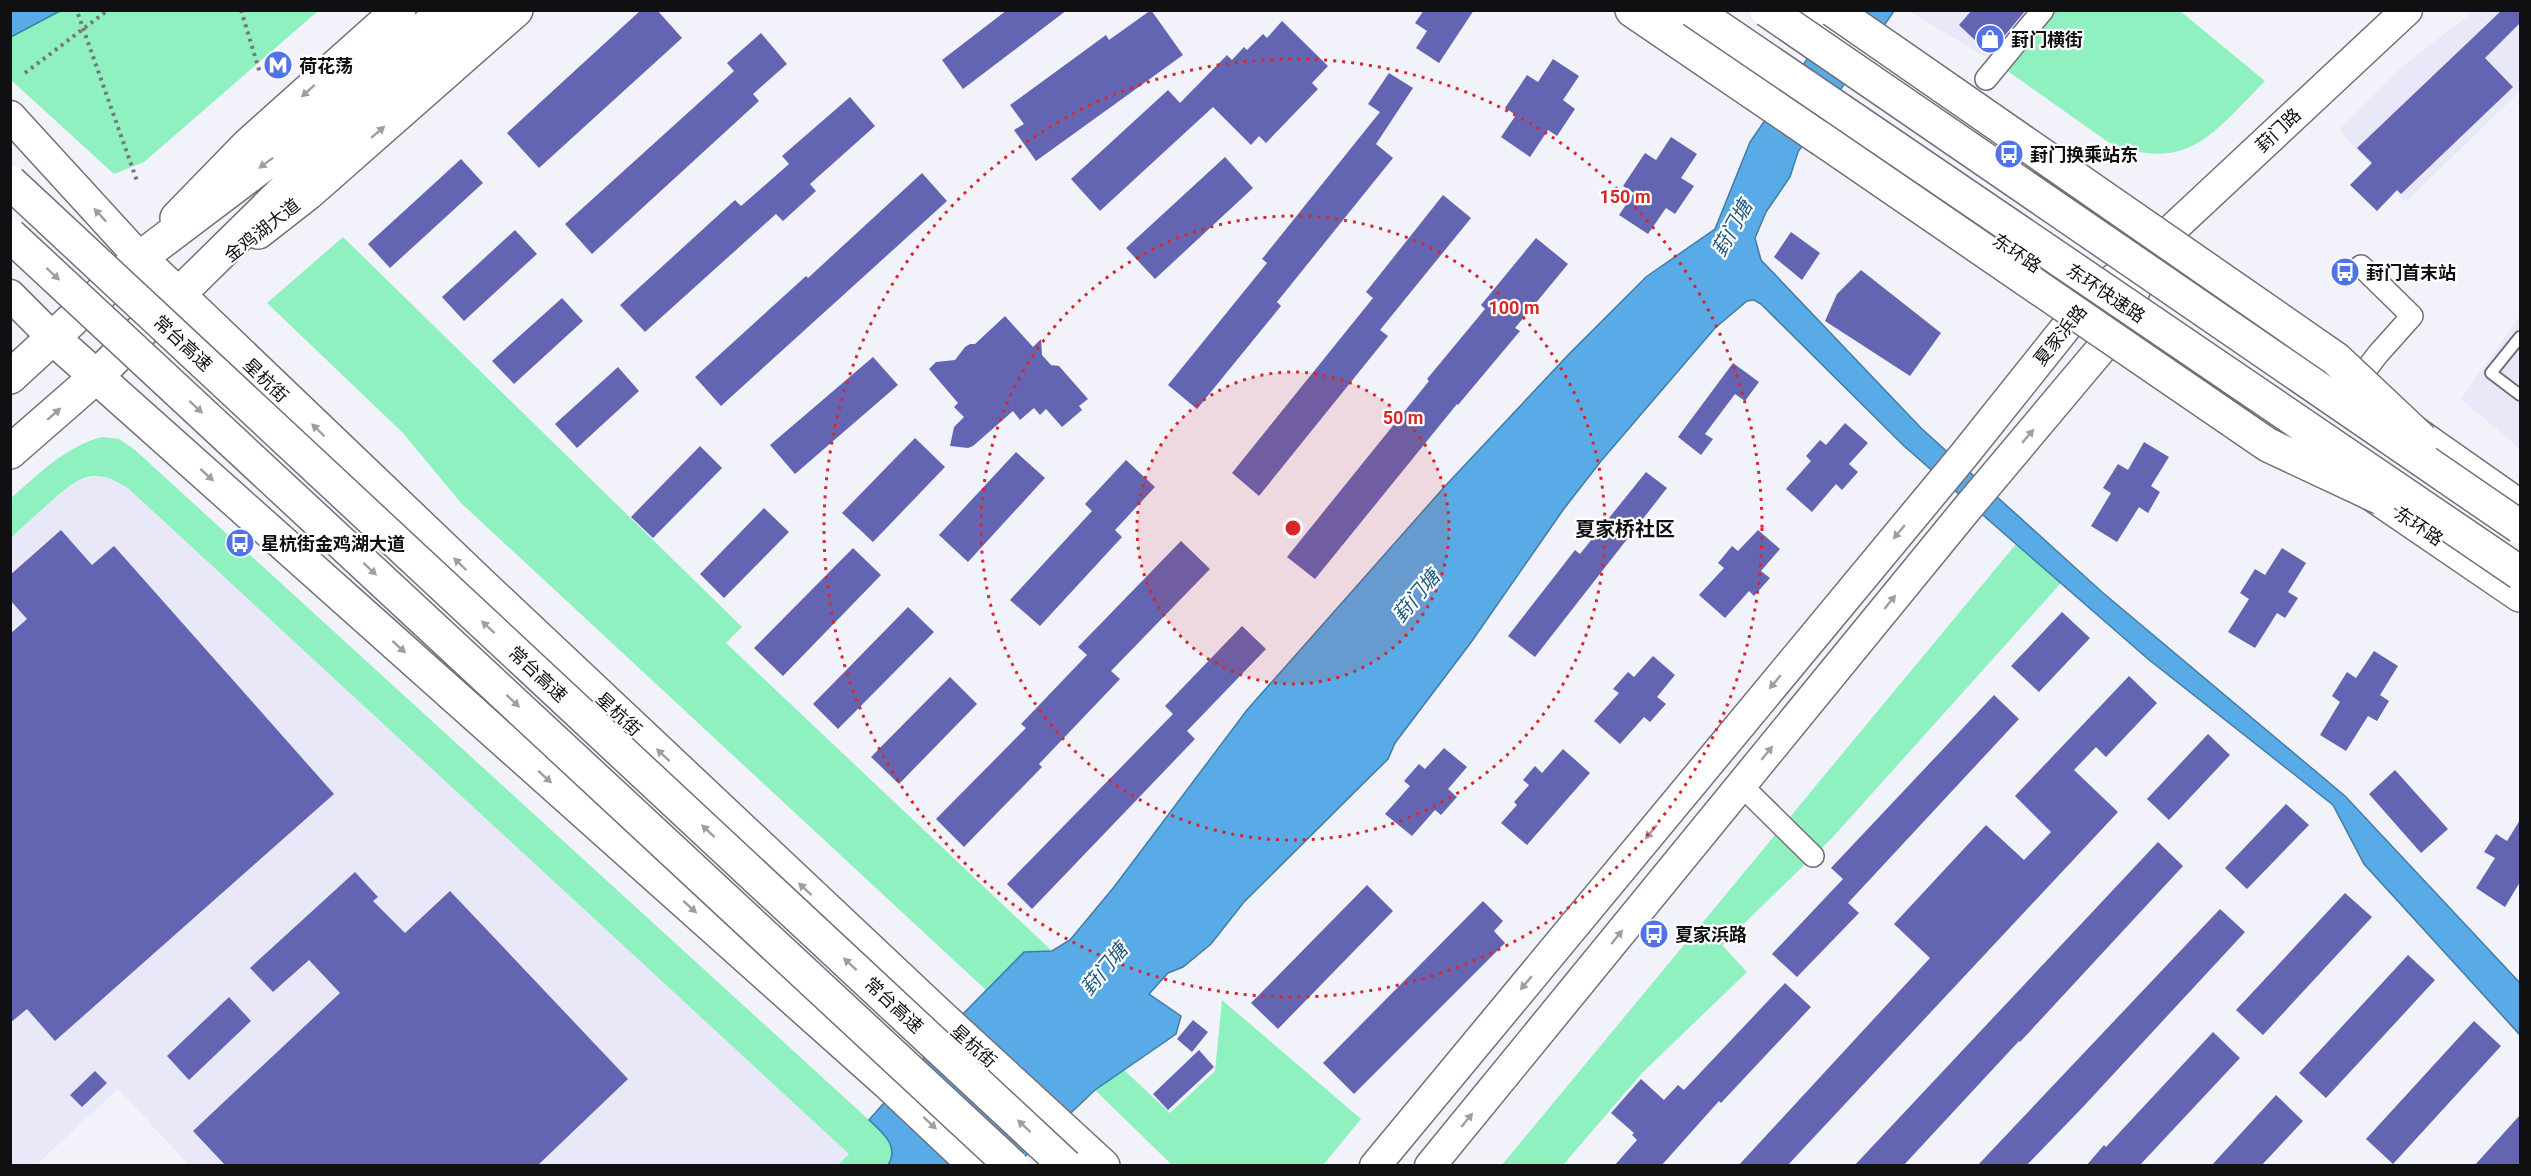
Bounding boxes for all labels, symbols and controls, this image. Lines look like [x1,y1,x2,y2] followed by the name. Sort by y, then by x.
[1974,23,2006,55] shop icon: 葑门横街
[2011,29,2083,50] place label: 葑门横街
[262,49,294,81] metro station icon: 荷花荡
[299,55,353,76] place label: 荷花荡
[301,84,316,97] one-way arrow
[2251,104,2305,156] street label: 葑门路
[371,125,386,138] one-way arrow
[1993,138,2025,170] bus stop icon: 葑门换乘站东
[2030,144,2138,165] place label: 葑门换乘站东
[258,157,274,169] one-way arrow
[1599,186,1651,207] text: 150 m
[1707,193,1758,260] water label: 葑门塘
[220,194,304,266] street label: 金鸡湖大道
[93,207,107,222] one-way arrow
[1989,229,2045,277] street label: 东环路
[2329,256,2361,288] bus stop icon: 葑门首末站
[2063,259,2149,327] street label: 东环快速路
[2366,262,2456,283] place label: 葑门首末站
[46,267,60,281] one-way arrow
[1488,297,1540,318] text: 100 m
[2029,300,2091,370] street label: 夏家浜路
[150,311,216,375] street label: 常台高速
[239,354,293,406] street label: 星杭街
[188,400,203,413] one-way arrow
[1383,407,1423,428] text: 50 m
[46,408,61,421] one-way arrow
[311,423,326,437] one-way arrow
[2021,428,2034,444] one-way arrow
[199,468,214,481] one-way arrow
[2391,502,2447,550] street label: 东环路
[1575,517,1675,541] district label: 夏家桥社区
[1283,518,1303,538] centre of rings
[1893,524,1906,540] one-way arrow
[224,527,256,559] bus stop icon: 星杭街金鸡湖大道
[261,533,405,554] place label: 星杭街金鸡湖大道
[452,557,467,571] one-way arrow
[362,561,376,575] one-way arrow
[1388,563,1446,627] water label: 葑门塘
[1884,594,1897,610] one-way arrow
[481,621,496,634] one-way arrow
[392,640,407,654] one-way arrow
[505,642,571,706] street label: 常台高速
[1769,674,1782,689] one-way arrow
[592,688,646,740] street label: 星杭街
[505,694,520,708] one-way arrow
[1760,746,1773,761] one-way arrow
[656,749,670,763] one-way arrow
[537,770,552,783] one-way arrow
[700,824,715,838] one-way arrow
[1645,825,1657,840] one-way arrow
[798,883,813,896] one-way arrow
[682,900,697,913] one-way arrow
[1638,918,1670,950] bus stop icon: 夏家浜路
[1675,924,1747,945] place label: 夏家浜路
[1611,929,1624,945] one-way arrow
[1076,936,1134,1000] water label: 葑门塘
[843,957,858,971] one-way arrow
[861,973,927,1037] street label: 常台高速
[1520,975,1533,991] one-way arrow
[947,1020,1001,1072] street label: 星杭街
[1461,1112,1474,1128] one-way arrow
[923,1116,938,1130] one-way arrow
[1017,1119,1031,1133] one-way arrow

